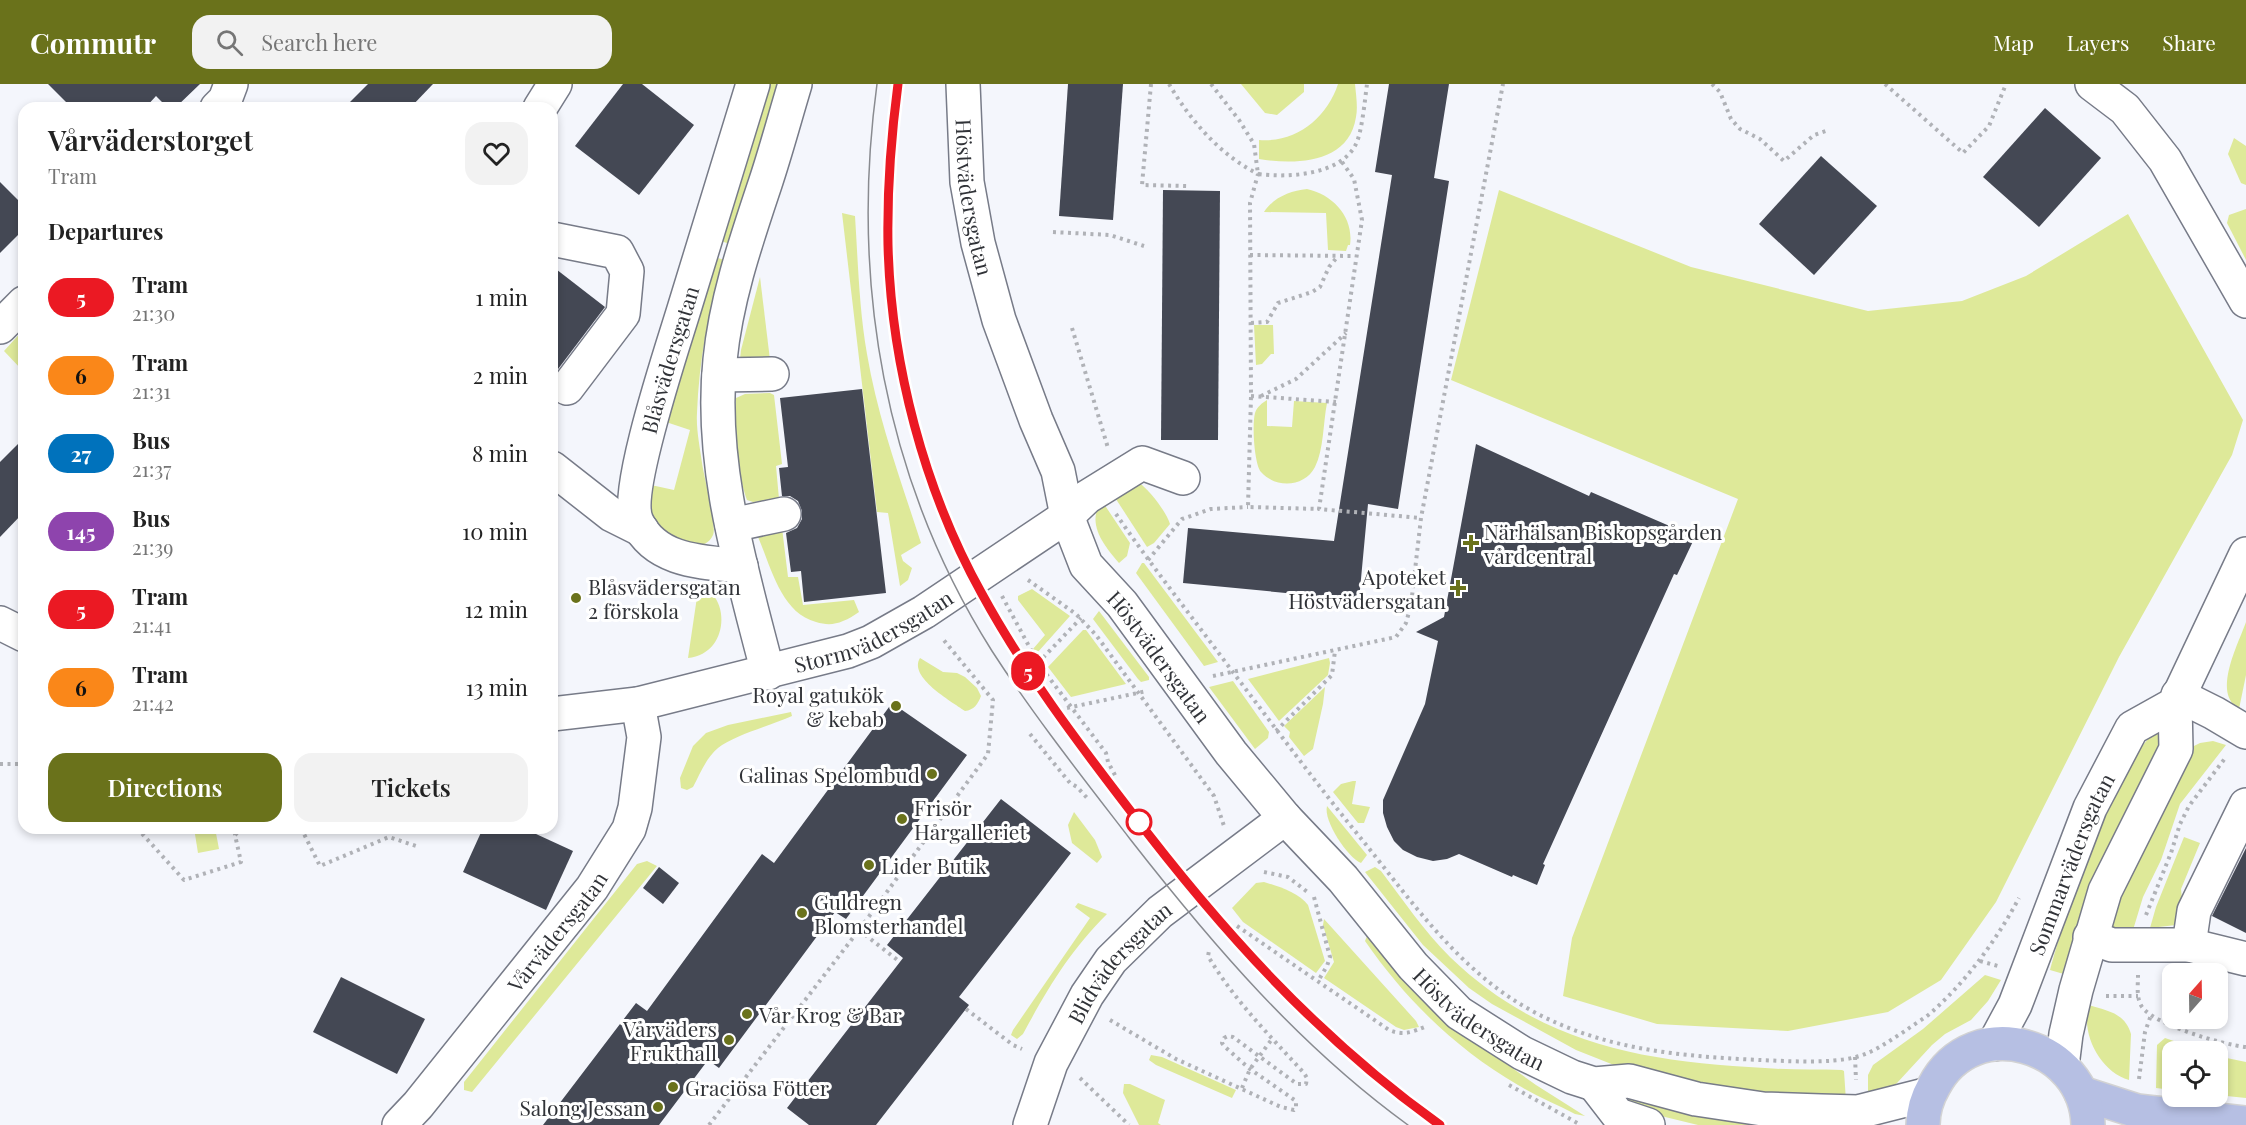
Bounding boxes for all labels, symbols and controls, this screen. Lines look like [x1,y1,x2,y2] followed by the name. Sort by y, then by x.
[192,15,612,69] search box
[30,24,156,61] text: Commutr
[213,26,246,59] icon: search
[261,27,377,57] text: Search here
[1993,28,2034,56] text: Map
[2067,28,2129,56] text: Layers
[2162,28,2216,56] text: Share
[950,118,1000,279] street label: Höstvädersgatan
[48,121,253,158] text: Vårväderstorget
[465,122,528,185] button: heart
[48,162,97,189] text: Tram
[48,216,163,246] text: Departures
[132,269,188,299] text: Tram
[475,282,528,312] text: 1 min
[634,282,704,437] street label: Blåsvädersgatan
[76,283,86,311] text: 5
[132,299,175,326] text: 21:30
[132,347,188,377] text: Tram
[473,360,528,390] text: 2 min
[75,361,87,389] text: 6
[132,377,171,404] text: 21:31
[132,425,170,455] text: Bus
[472,438,528,468] text: 8 min
[71,439,91,467] text: 27
[132,455,171,482] text: 21:37
[132,503,170,533] text: Bus
[462,516,528,546] text: 10 min
[67,517,95,545] text: 145
[1483,517,1723,569] place label: Närhälsan Biskopsgården vårdcentral
[132,533,174,560] text: 21:39
[1462,534,1480,552] marker: Närhälsan Biskopsgården vårdcentral
[1288,562,1447,614] place label: Apoteket Höstvädersgatan
[588,572,741,624] place label: Blåsvädersgatan 2 förskola
[132,581,188,611] text: Tram
[1451,581,1465,595] marker: Apoteket Höstvädersgatan
[791,583,958,678] street label: Stormvädersgatan
[1102,584,1218,728] street label: Höstvädersgatan
[569,591,583,605] marker: Blåsvädersgatan 2 förskola
[465,594,528,624] text: 12 min
[76,595,86,623] text: 5
[132,611,172,638] text: 21:41
[1008,652,1048,690] line badge: 5
[1023,657,1033,685] text: 5
[132,659,188,689] text: Tram
[466,672,528,702] text: 13 min
[75,673,87,701] text: 6
[752,680,884,732] place label: Royal gatukök & kebab
[132,689,174,716] text: 21:42
[889,699,903,713] marker: Royal gatukök & kebab
[48,753,282,822] button: Directions
[294,753,528,822] button: Tickets
[739,760,920,788] place label: Galinas Spelombud
[925,767,939,781] marker: Galinas Spelombud
[2021,768,2120,959] street label: Sommarvädersgatan
[914,793,1027,845] place label: Frisör Hårgalleriet
[1126,809,1152,835] unlabelled marker
[895,812,909,826] marker: Frisör Hårgalleriet
[881,851,987,879] place label: Lider Butik
[862,858,876,872] marker: Lider Butik
[500,866,613,998] street label: Vårvädersgatan
[814,887,963,939] place label: Guldregn Blomsterhandel
[1061,894,1177,1028] street label: Blidvädersgatan
[795,906,809,920] marker: Guldregn Blomsterhandel
[1408,961,1550,1076] street label: Höstvädersgatan
[2162,963,2228,1029] north arrow
[2162,963,2228,1107] map controls
[758,1000,902,1028] place label: Vår Krog & Bar
[740,1007,754,1021] marker: Vår Krog & Bar
[622,1014,717,1066] place label: Vårväders Frukthall
[722,1033,736,1047] marker: Vårväders Frukthall
[2162,1041,2228,1107] button: locate
[685,1073,830,1101] place label: Graciösa Fötter
[666,1080,680,1094] marker: Graciösa Fötter
[519,1093,646,1121] place label: Salong Jessan
[651,1100,665,1114] marker: Salong Jessan

